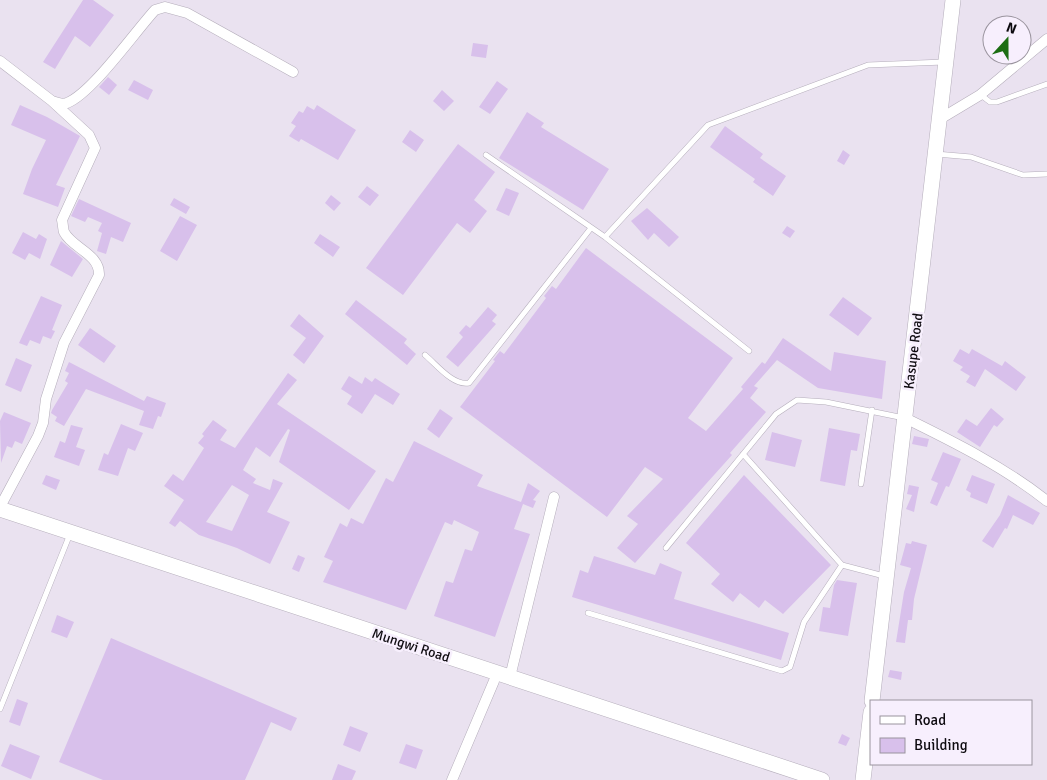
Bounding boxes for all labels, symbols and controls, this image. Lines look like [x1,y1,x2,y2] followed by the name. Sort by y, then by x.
[982,15,1032,65] north arrow
[1004,19,1019,38] text: N
[900,312,927,390] street label: Kasupe Road
[370,625,452,666] street label: Mungwi Road
[870,700,1032,765] legend
[914,711,946,729] text: Road
[914,736,968,754] text: Building

